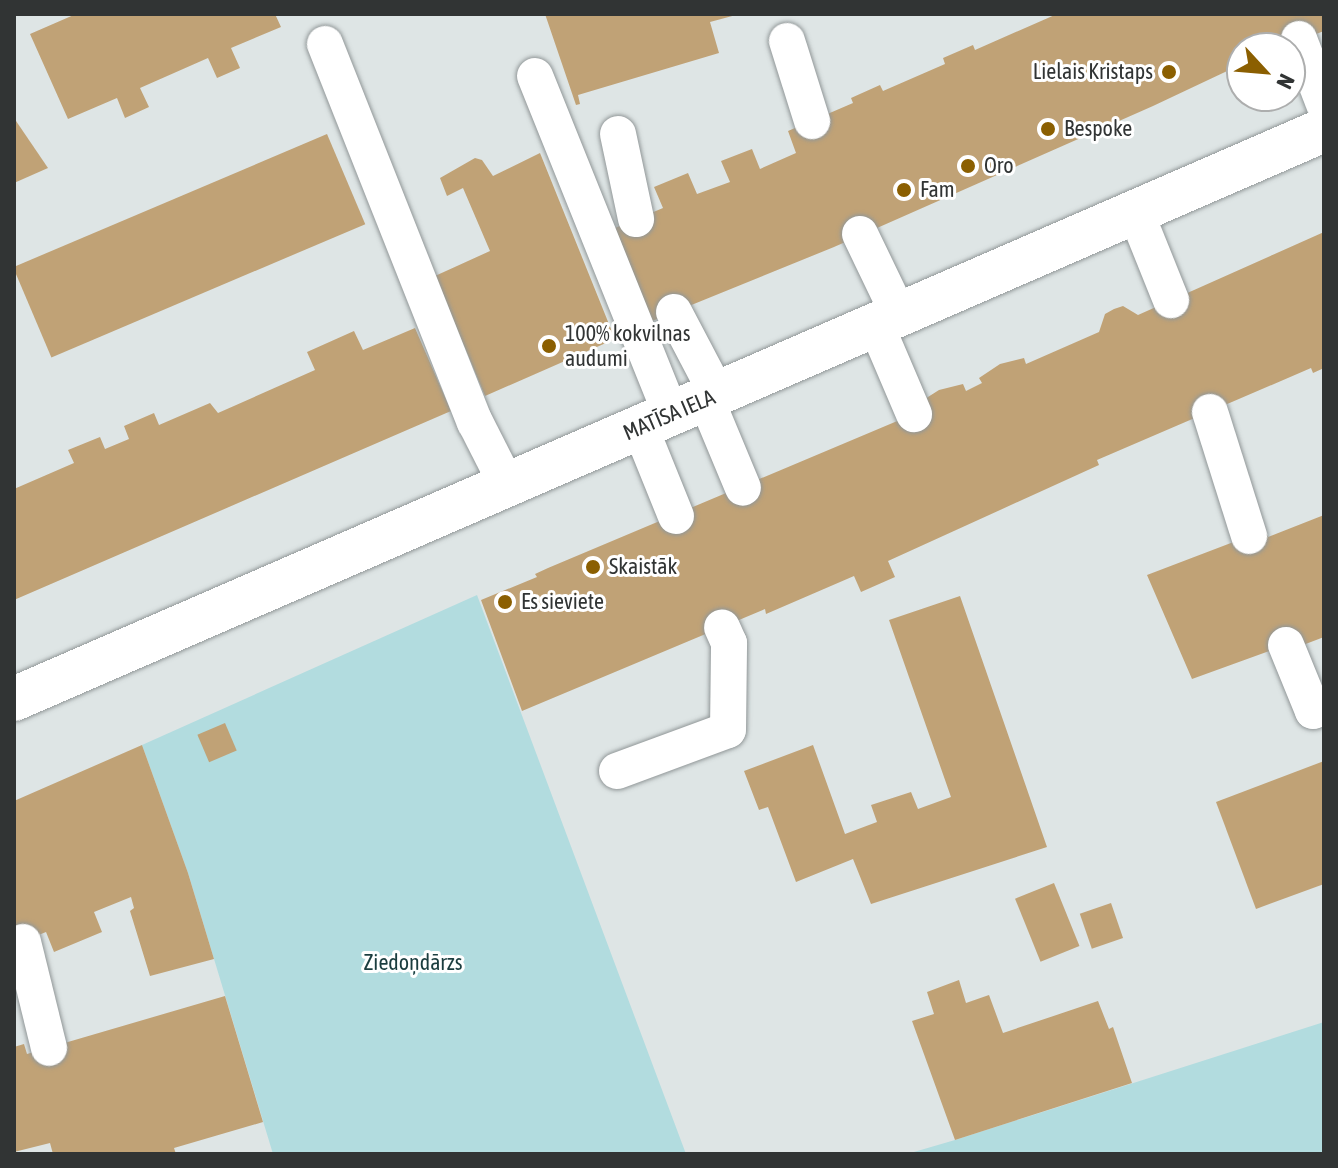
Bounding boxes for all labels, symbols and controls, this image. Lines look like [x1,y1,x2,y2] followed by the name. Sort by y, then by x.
[1226,32,1306,112] north arrow
[1033,59,1153,85] place label: Lielais Kristaps
[1160,63,1178,81] marker: Lielais Kristaps
[1271,70,1300,93] text: N
[1064,116,1132,142] place label: Bespoke
[1039,120,1057,138] marker: Bespoke
[984,153,1014,179] place label: Oro
[959,157,977,175] marker: Oro
[920,177,954,203] place label: Fam
[895,181,913,199] marker: Fam
[565,320,691,372] place label: 100% kokvilnas audumi
[540,337,558,355] marker: 100% kokvilnas audumi
[619,384,719,446] street label: MATĪSA IELA
[609,554,677,580] place label: Skaistāk
[584,558,602,576] marker: Skaistāk
[521,589,604,615] place label: Es sieviete
[496,593,514,611] marker: Es sieviete
[363,950,463,976] park label: Ziedoņdārzs

